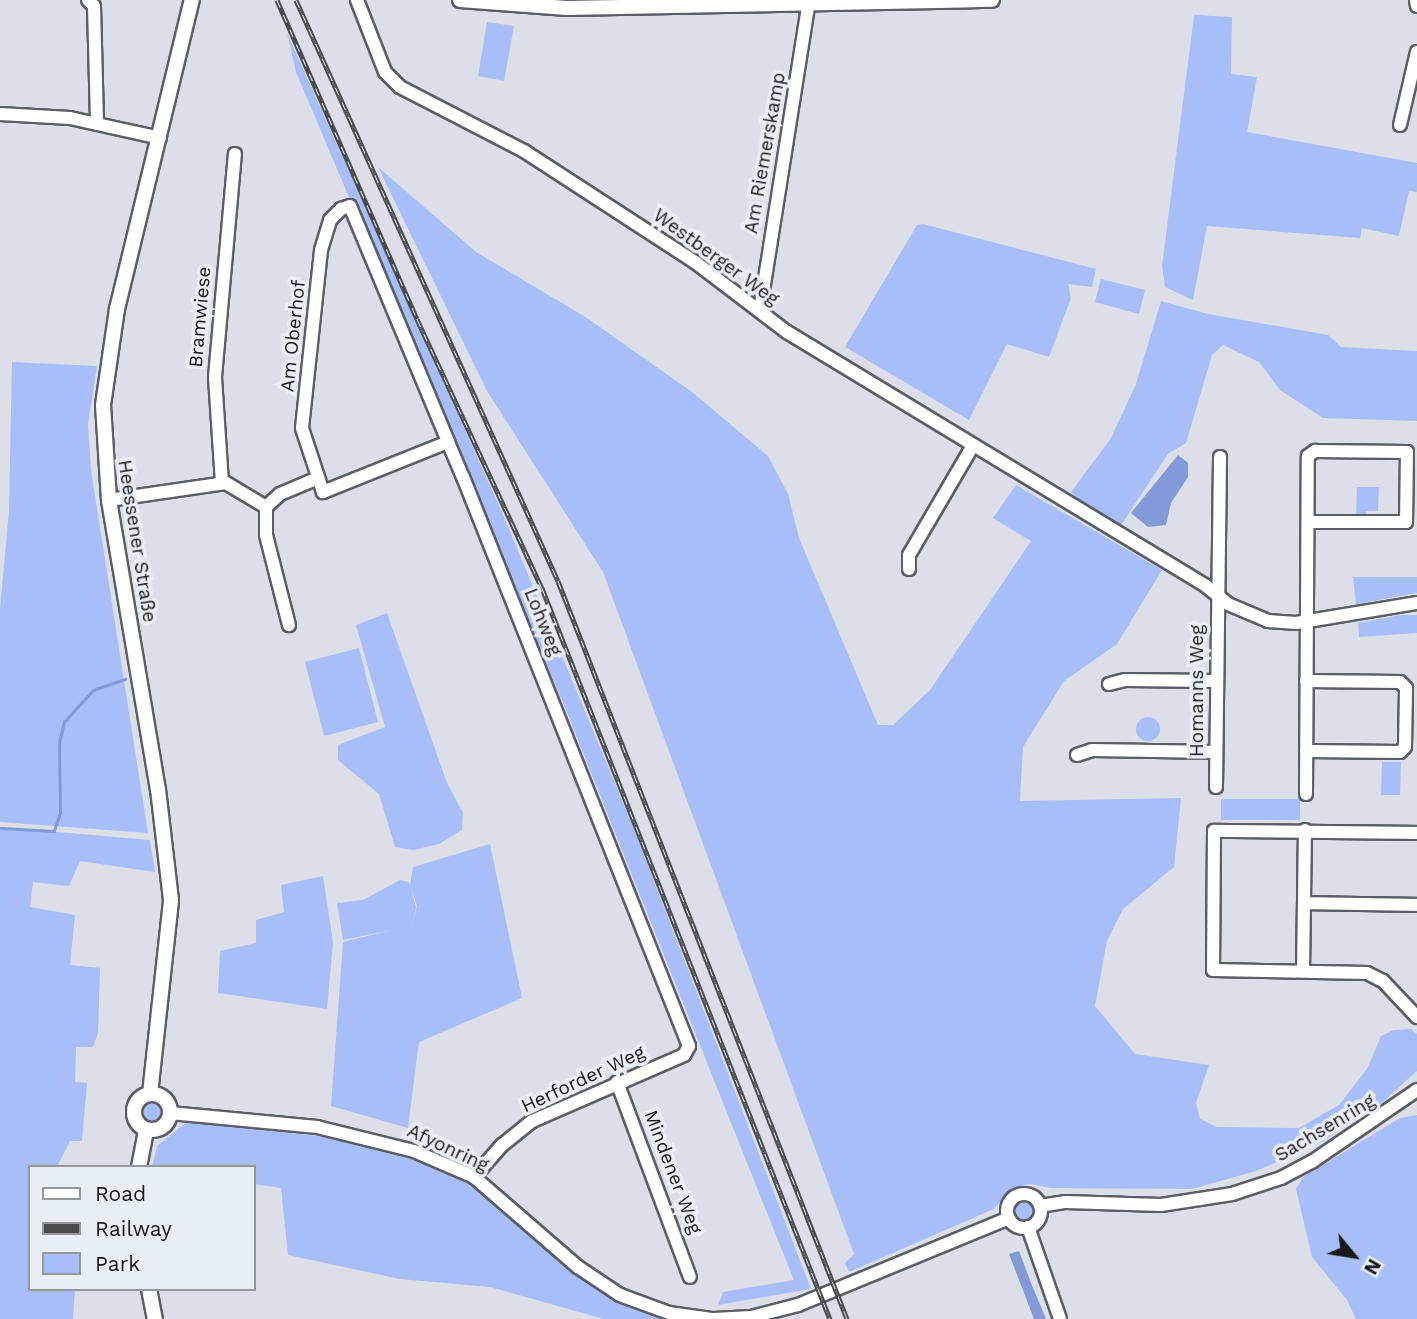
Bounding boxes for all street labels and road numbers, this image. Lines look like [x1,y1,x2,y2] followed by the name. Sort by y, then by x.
[740,71,790,235] street label: Am Riemerskamp
[648,203,784,311] street label: Westberger Weg
[184,265,216,369] street label: Bramwiese
[276,279,310,393] street label: Am Oberhof
[113,458,161,624] street label: Heessener Straße
[519,585,567,659] street label: Lohweg
[1186,625,1208,757] street label: Homanns Weg
[517,1040,649,1118] street label: Herforder Weg
[1271,1089,1379,1167] street label: Sachsenring
[639,1107,707,1237] street label: Mindener Weg
[404,1119,492,1177] street label: Afyonring

